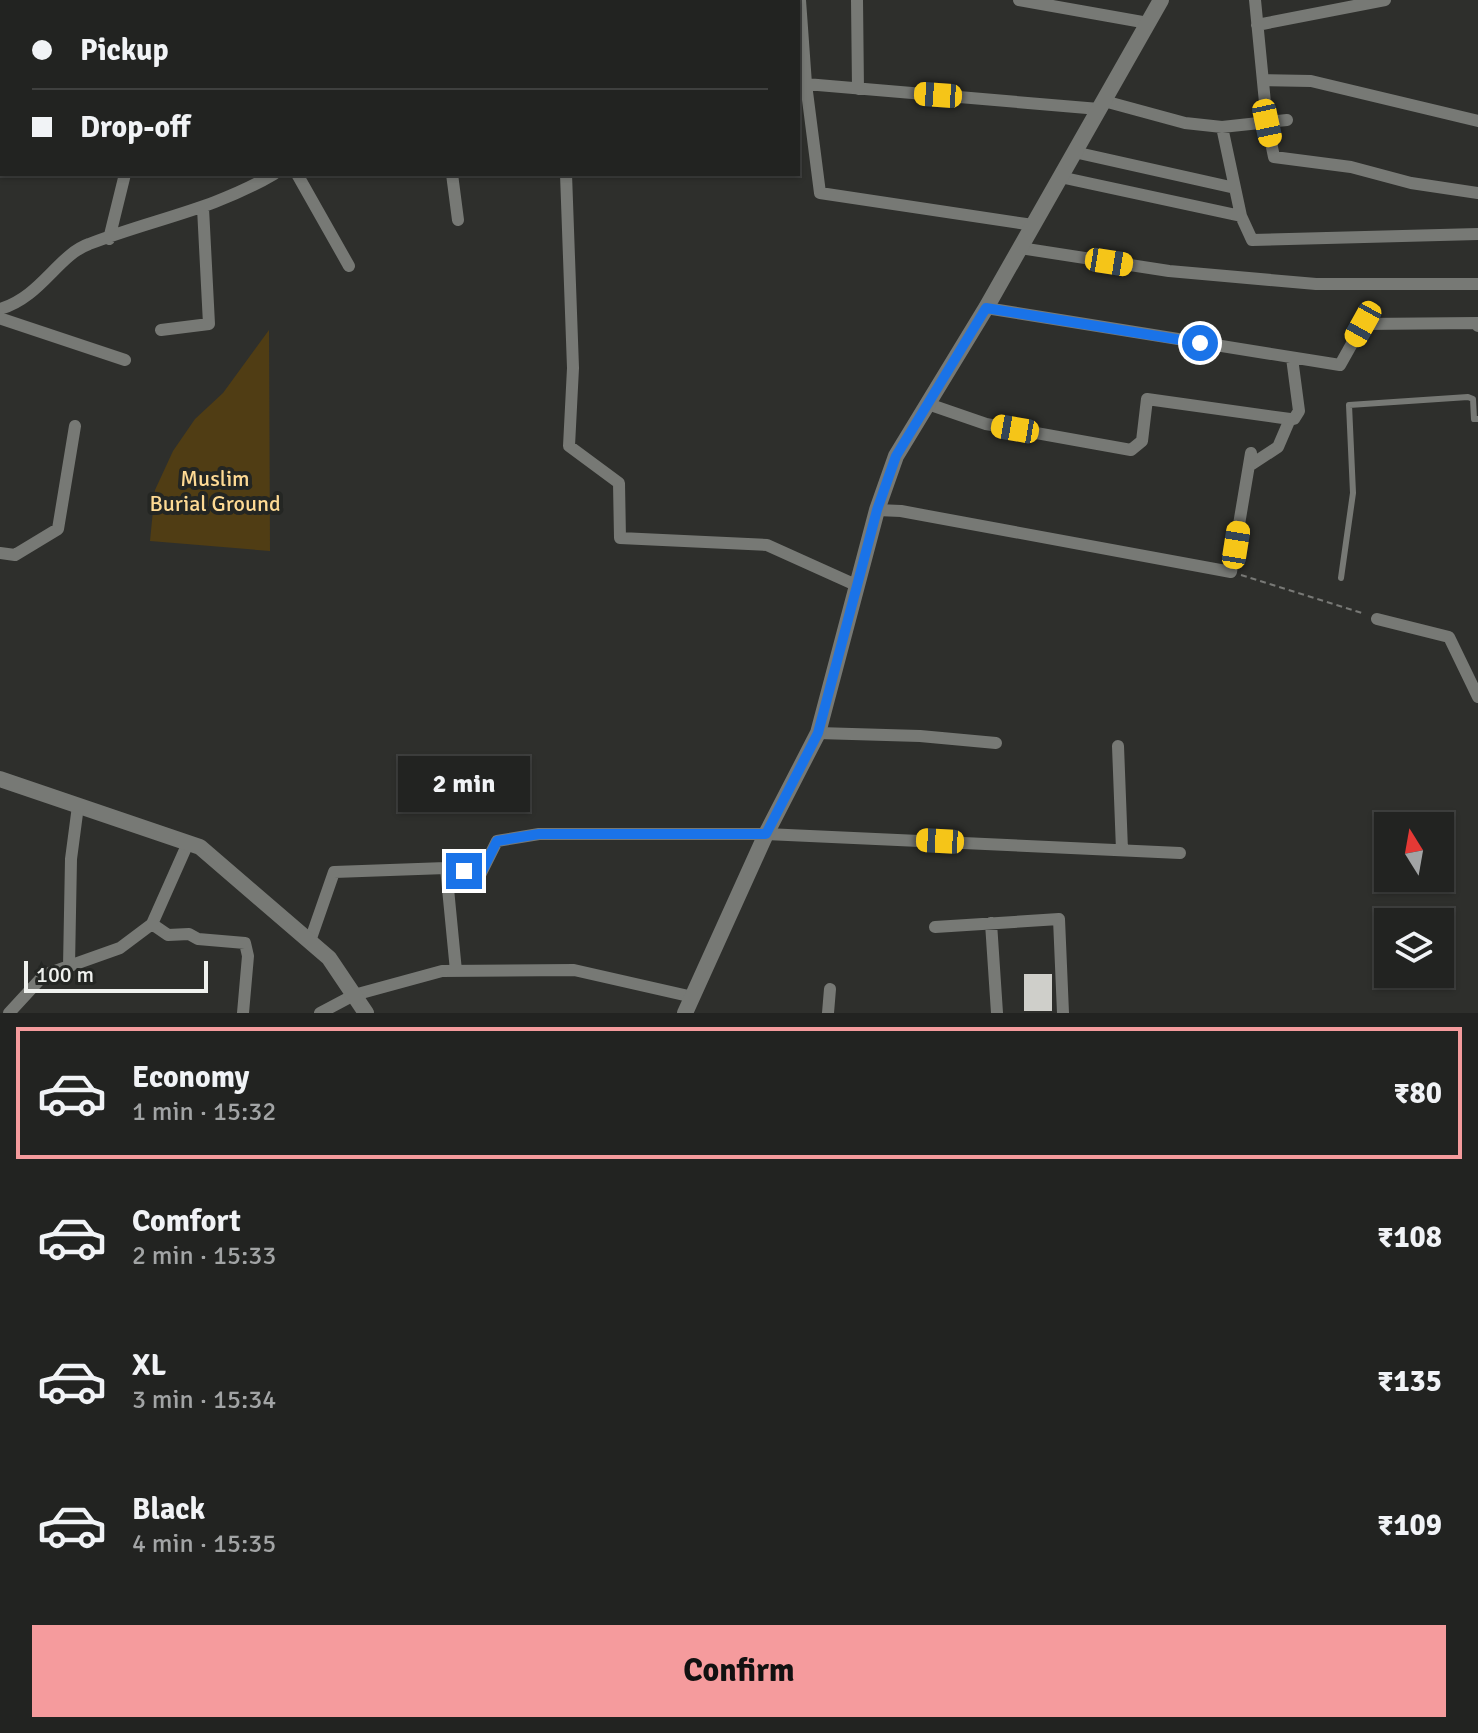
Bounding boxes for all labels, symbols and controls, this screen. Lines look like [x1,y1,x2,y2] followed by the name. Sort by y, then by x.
[80,32,169,69] text: Pickup
[913,81,963,109] car
[1250,97,1284,149] car
[80,109,190,146] text: Drop-off
[1083,246,1135,278] car
[1341,297,1385,351] car
[1182,325,1218,361] route start
[989,413,1041,445] car
[149,465,281,517] park label: Muslim Burial Ground
[1220,519,1252,571] car
[398,755,530,811] callout: 2 min
[433,768,495,800] text: 2 min
[1374,812,1454,892] north arrow
[1374,812,1454,988] map controls
[915,828,965,854] car
[446,853,482,889] route end
[1374,908,1454,988] button: layers
[24,957,208,993] scale bar
[36,961,94,988] text: 100 m
[36,1057,108,1129] icon: car
[132,1059,249,1096] text: Economy
[1393,1075,1442,1112] text: ₹80
[132,1096,276,1128] text: 1 min · 15:32
[36,1201,108,1273] icon: car
[132,1203,241,1240] text: Comfort
[1377,1219,1442,1256] text: ₹108
[132,1240,276,1272] text: 2 min · 15:33
[36,1345,108,1417] icon: car
[132,1347,166,1384] text: XL
[1377,1363,1442,1400] text: ₹135
[132,1384,276,1416] text: 3 min · 15:34
[36,1489,108,1561] icon: car
[132,1491,205,1528] text: Black
[1377,1507,1442,1544] text: ₹109
[132,1528,276,1560] text: 4 min · 15:35
[32,1625,1446,1717] button: Confirm

